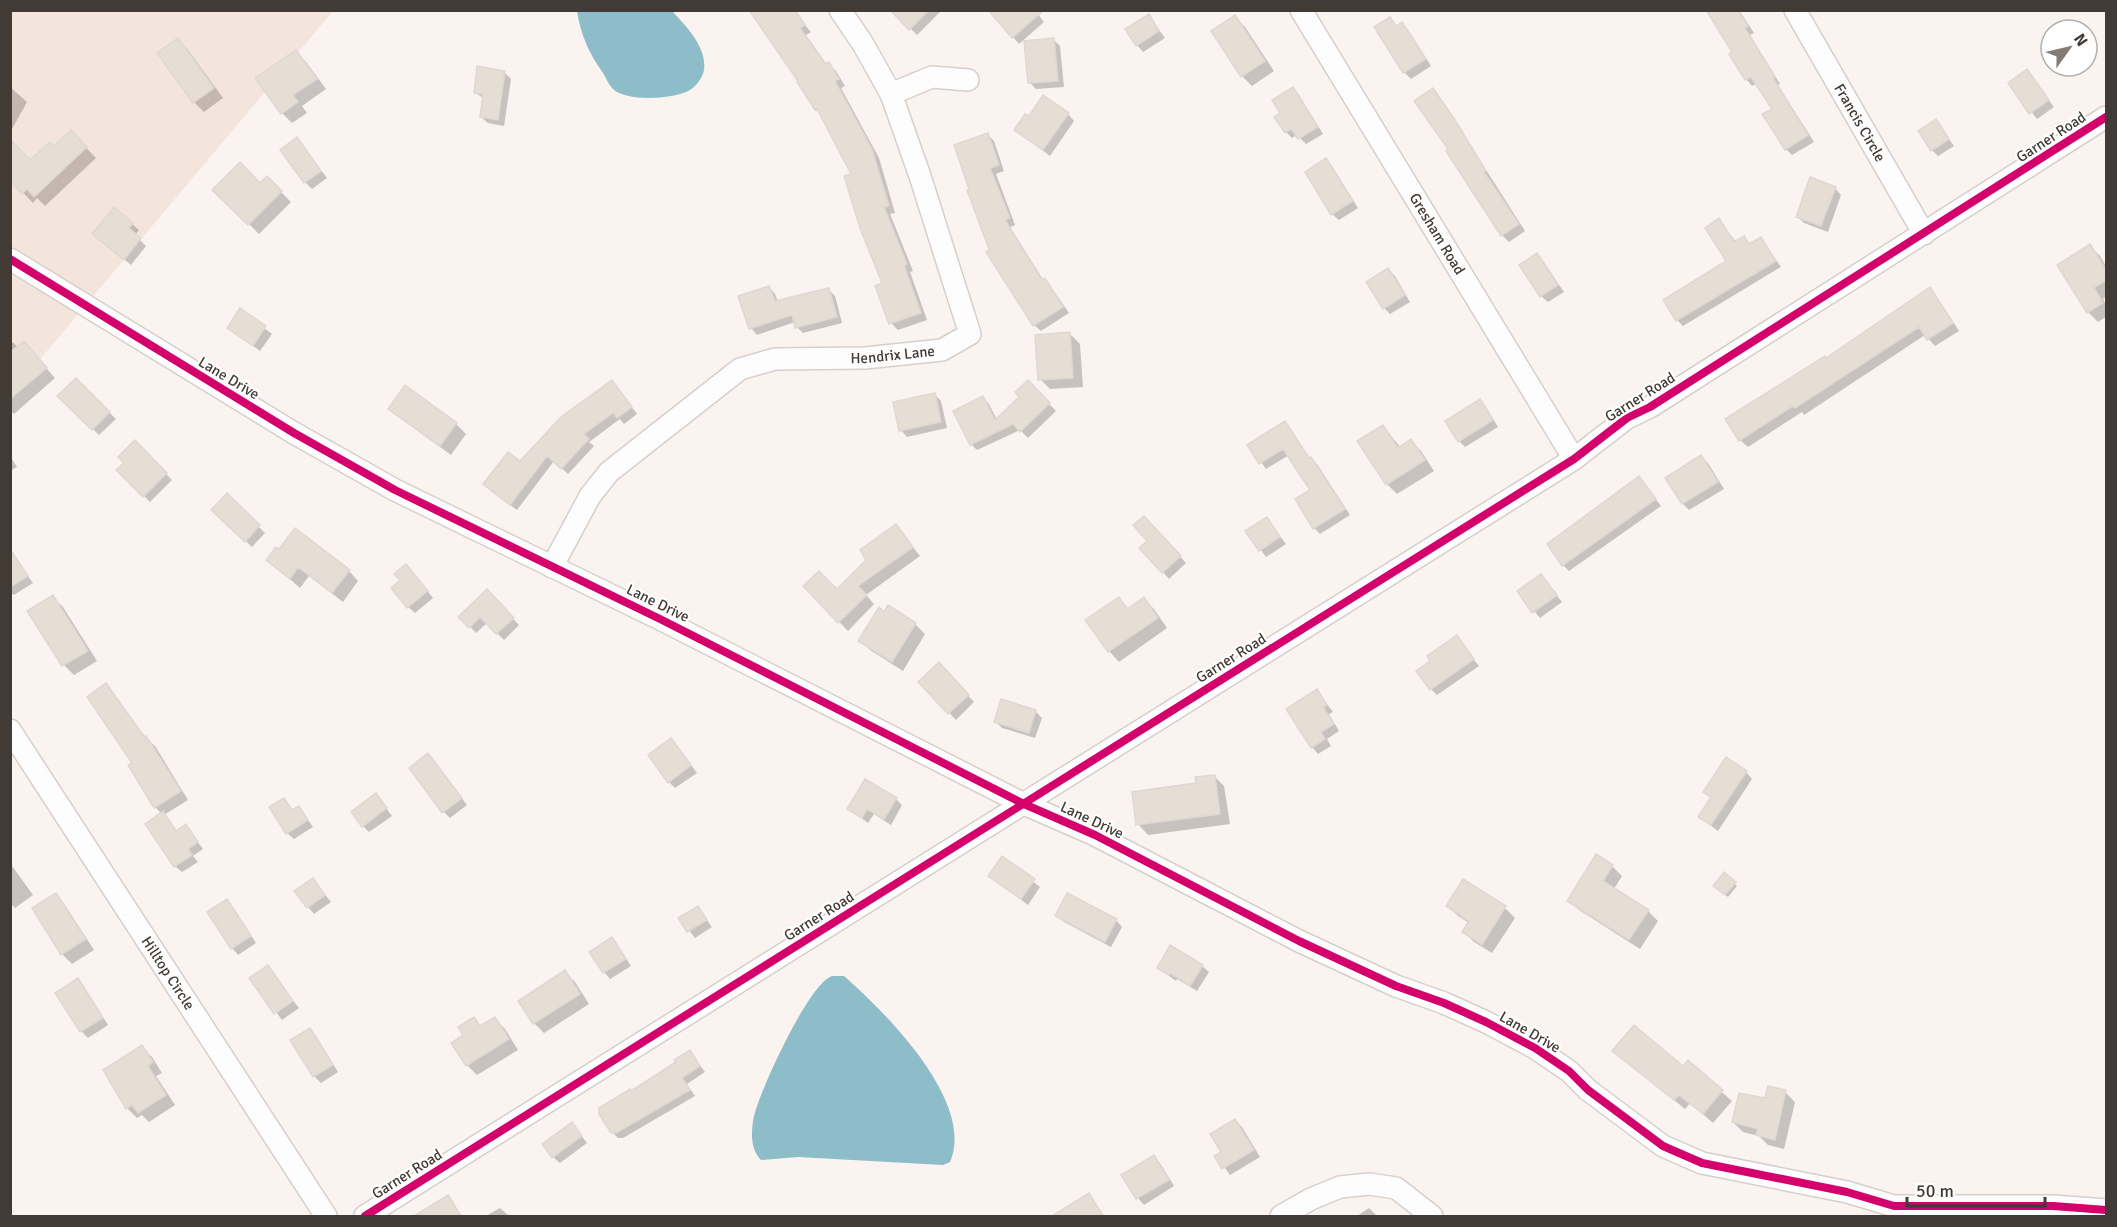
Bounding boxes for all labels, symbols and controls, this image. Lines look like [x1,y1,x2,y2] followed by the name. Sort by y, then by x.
[2039,18,2099,78] north arrow
[2069,30,2092,50] text: N
[1830,80,1889,165] street label: Francis Circle
[2013,108,2089,166] street label: Garner Road
[1405,190,1469,278] street label: Gresham Road
[850,342,936,367] street label: Hendrix Lane
[195,353,263,403] street label: Lane Drive
[1602,368,1678,426] street label: Garner Road
[624,580,692,626] street label: Lane Drive
[1193,629,1269,687] street label: Garner Road
[1057,798,1127,842] street label: Lane Drive
[781,887,857,945] street label: Garner Road
[138,933,199,1013] street label: Hilltop Circle
[1496,1007,1564,1057] street label: Lane Drive
[369,1145,445,1203] street label: Garner Road
[1907,1170,2045,1208] scale bar
[1916,1180,1954,1202] text: 50 m

